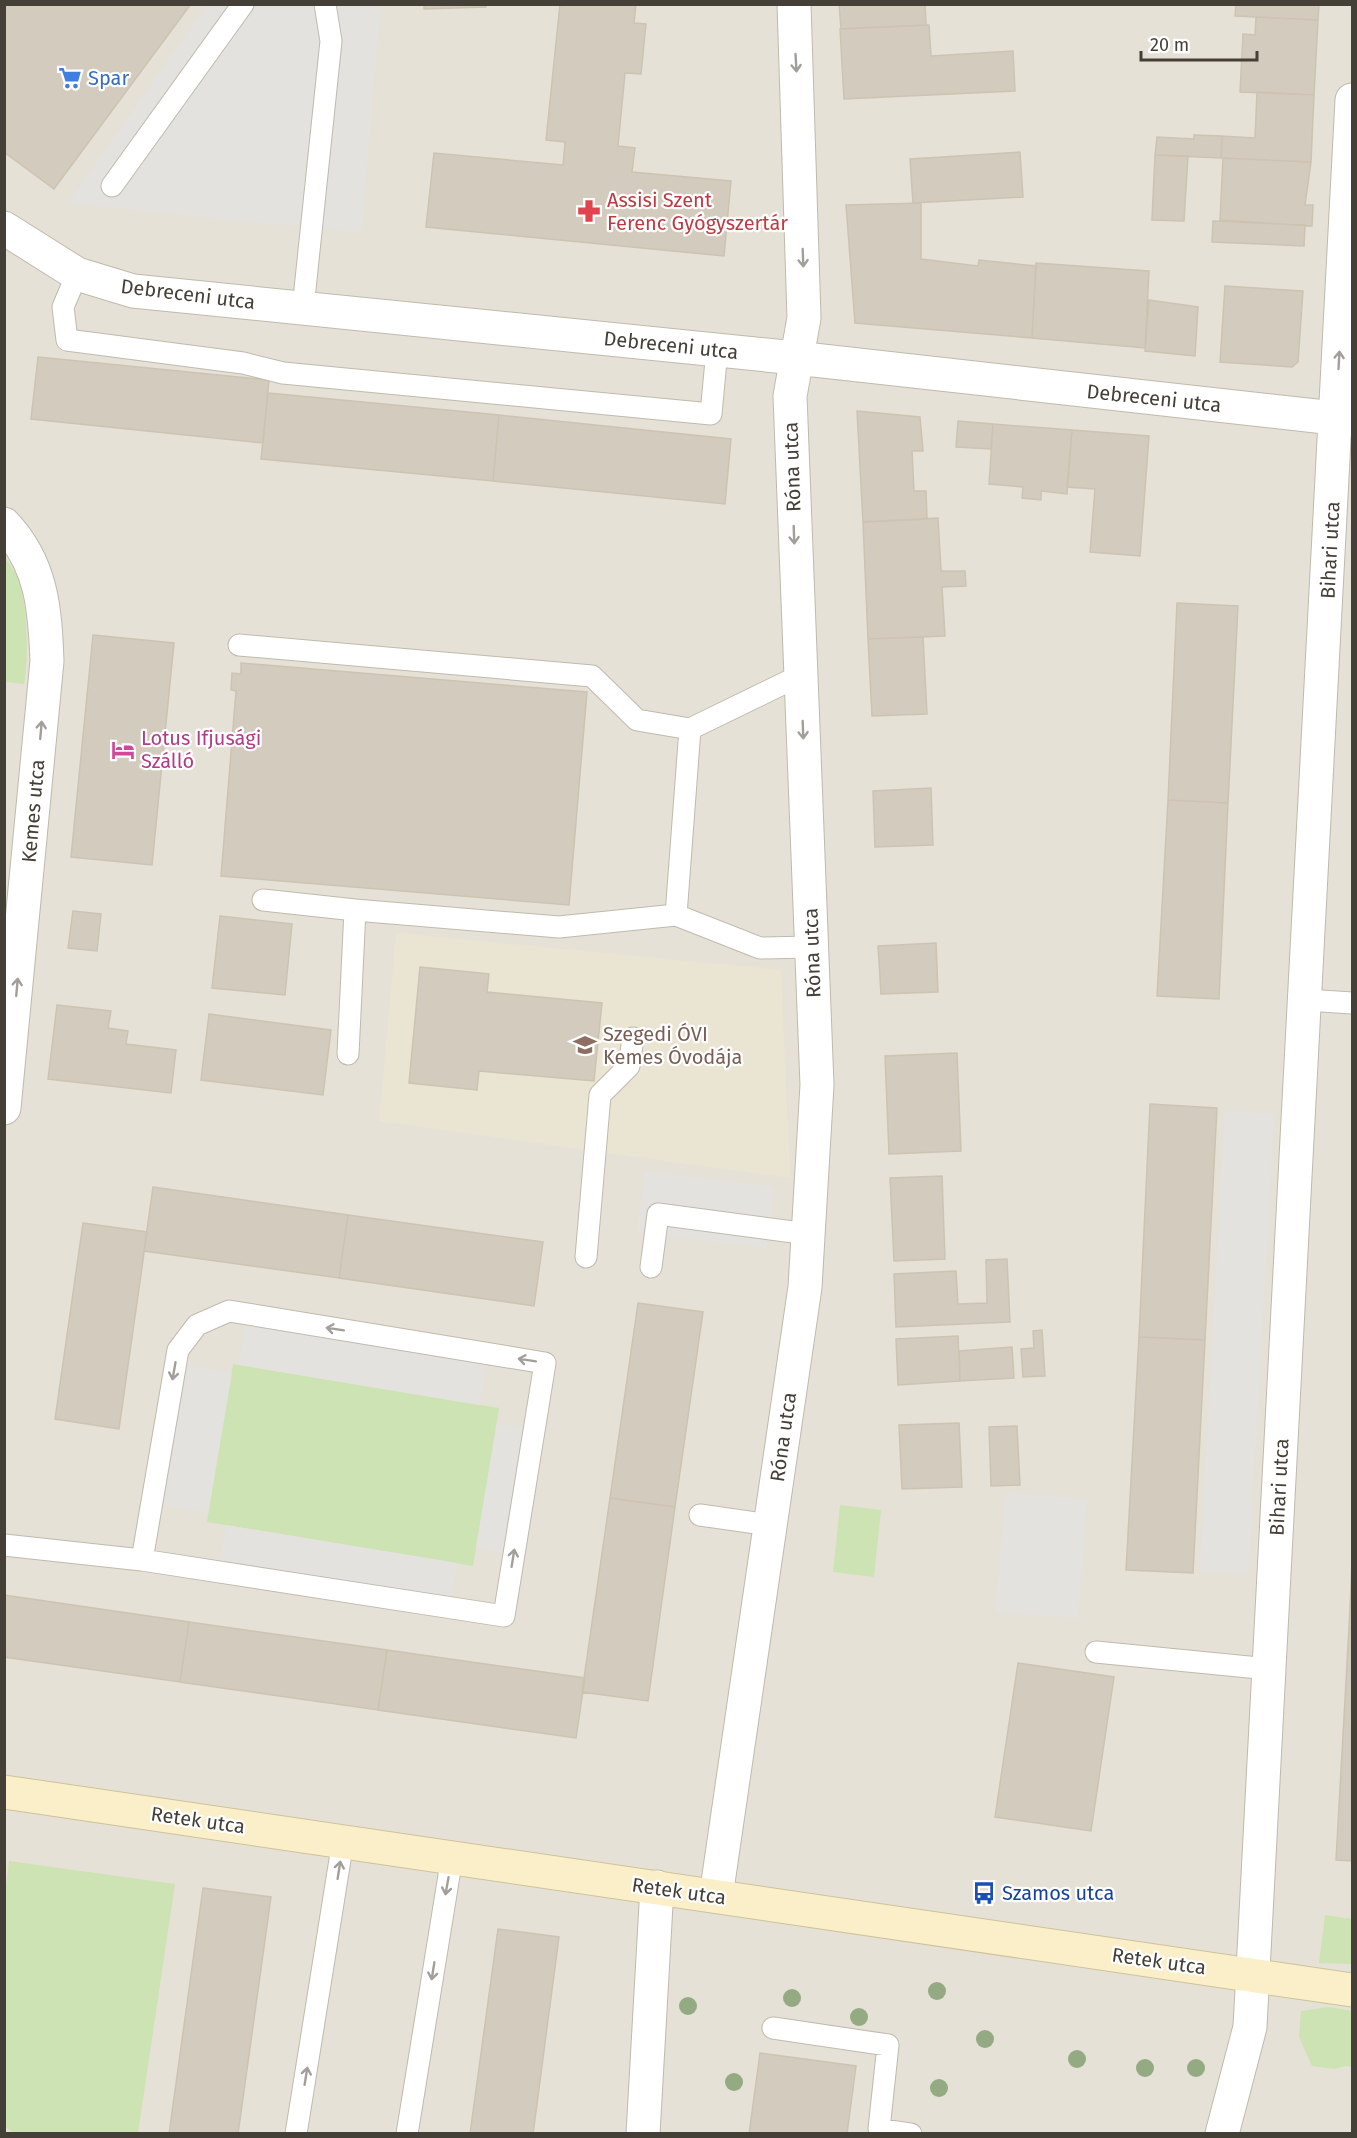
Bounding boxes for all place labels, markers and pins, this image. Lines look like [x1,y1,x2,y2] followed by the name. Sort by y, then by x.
[57,65,83,91] supermarket icon: Spar
[88,66,129,90] place label: Spar
[607,188,788,235] place label: Assisi Szent Ferenc Gyógyszertár
[576,198,602,224] pharmacy icon: Assisi Szent Ferenc Gyógyszertár
[141,726,261,773] place label: Lotus Ifjusági Szálló
[110,737,136,763] hotel icon: Lotus Ifjusági Szálló
[603,1022,742,1069] place label: Szegedi ÓVI Kemes Óvodája
[572,1032,598,1058] school or university icon: Szegedi ÓVI Kemes Óvodája
[971,1880,997,1906] bus stop icon: Szamos utca
[1002,1881,1114,1905] place label: Szamos utca

